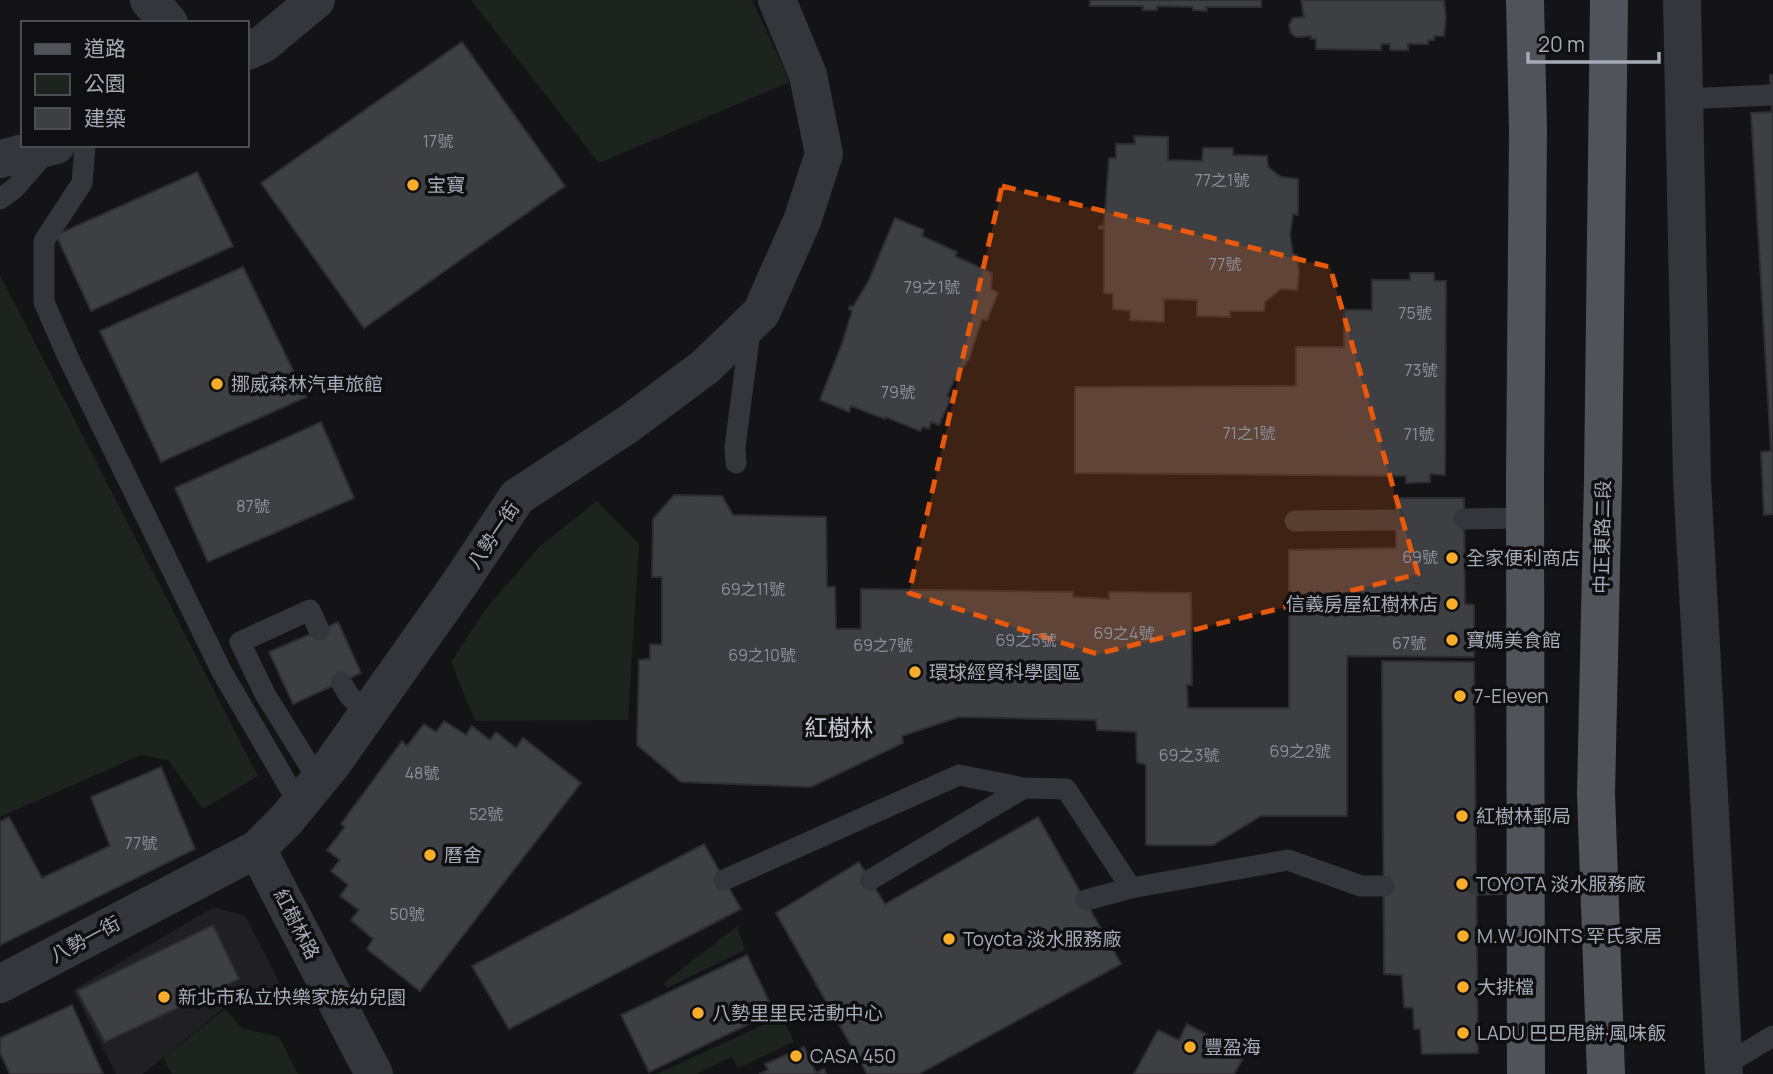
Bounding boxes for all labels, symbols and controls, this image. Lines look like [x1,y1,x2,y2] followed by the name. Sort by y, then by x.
[21,21,248,147] legend
[1528,21,1659,65] scale bar
[1538,30,1585,58] text: 20 m
[84,34,126,62] text: 道路
[84,69,126,97] text: 公園
[84,104,126,132] text: 建築
[423,130,453,152] house number: 17號
[1195,169,1249,191] house number: 77之1號
[427,172,465,198] place label: 宝寶
[405,177,421,193] marker: 宝寶
[1209,253,1241,275] house number: 77號
[904,276,960,298] house number: 79之1號
[1398,302,1432,324] house number: 75號
[1405,359,1437,381] house number: 73號
[231,371,383,397] place label: 挪威森林汽車旅館
[209,376,225,392] marker: 挪威森林汽車旅館
[881,381,915,403] house number: 79號
[1223,422,1275,444] house number: 71之1號
[1404,423,1434,445] house number: 71號
[1588,480,1616,594] street label: 中正東路二段
[236,495,270,517] house number: 87號
[461,496,525,574] street label: 八勢一街
[1466,545,1580,571] place label: 全家便利商店
[1402,546,1438,568] house number: 69號
[1444,550,1460,566] marker: 全家便利商店
[721,578,785,600] house number: 69之11號
[1286,591,1438,617] place label: 信義房屋紅樹林店
[1444,596,1460,612] marker: 信義房屋紅樹林店
[1093,622,1155,644] house number: 69之4號
[1466,627,1561,653] place label: 寶媽美食館
[996,629,1056,651] house number: 69之5號
[1392,632,1426,654] house number: 67號
[1444,632,1460,648] marker: 寶媽美食館
[853,634,913,656] house number: 69之7號
[728,644,796,666] house number: 69之10號
[929,659,1081,685] place label: 環球經貿科學園區
[907,664,923,680] marker: 環球經貿科學園區
[1474,683,1549,709] place label: 7-Eleven
[1452,688,1468,704] marker: 7-Eleven
[805,711,874,743] district label: 紅樹林
[1270,740,1330,762] house number: 69之2號
[1159,744,1219,766] house number: 69之3號
[405,762,439,784] house number: 48號
[469,803,503,825] house number: 52號
[1476,803,1571,829] place label: 紅樹林郵局
[1454,808,1470,824] marker: 紅樹林郵局
[125,832,157,854] house number: 77號
[444,842,482,868] place label: 曆舍
[422,847,438,863] marker: 曆舍
[1476,871,1645,897] place label: TOYOTA 淡水服務廠
[1454,876,1470,892] marker: TOYOTA 淡水服務廠
[268,884,326,964] street label: 紅樹林路
[390,903,425,925] house number: 50號
[45,910,125,968] street label: 八勢一街
[1477,923,1662,949] place label: M.W JOINTS 罕氏家居
[963,926,1122,952] place label: Toyota 淡水服務廠
[1455,928,1471,944] marker: M.W JOINTS 罕氏家居
[941,931,957,947] marker: Toyota 淡水服務廠
[1477,974,1534,1000] place label: 大排檔
[1455,979,1471,995] marker: 大排檔
[178,984,406,1010] place label: 新北市私立快樂家族幼兒園
[156,989,172,1005] marker: 新北市私立快樂家族幼兒園
[712,1000,883,1026] place label: 八勢里里民活動中心
[690,1005,706,1021] marker: 八勢里里民活動中心
[1477,1020,1666,1046] place label: LADU 巴巴甩餅·風味飯
[1455,1025,1471,1041] marker: LADU 巴巴甩餅·風味飯
[1204,1034,1261,1060] place label: 豐盈海
[1182,1039,1198,1055] marker: 豐盈海
[810,1043,896,1069] place label: CASA 450
[788,1048,804,1064] marker: CASA 450

